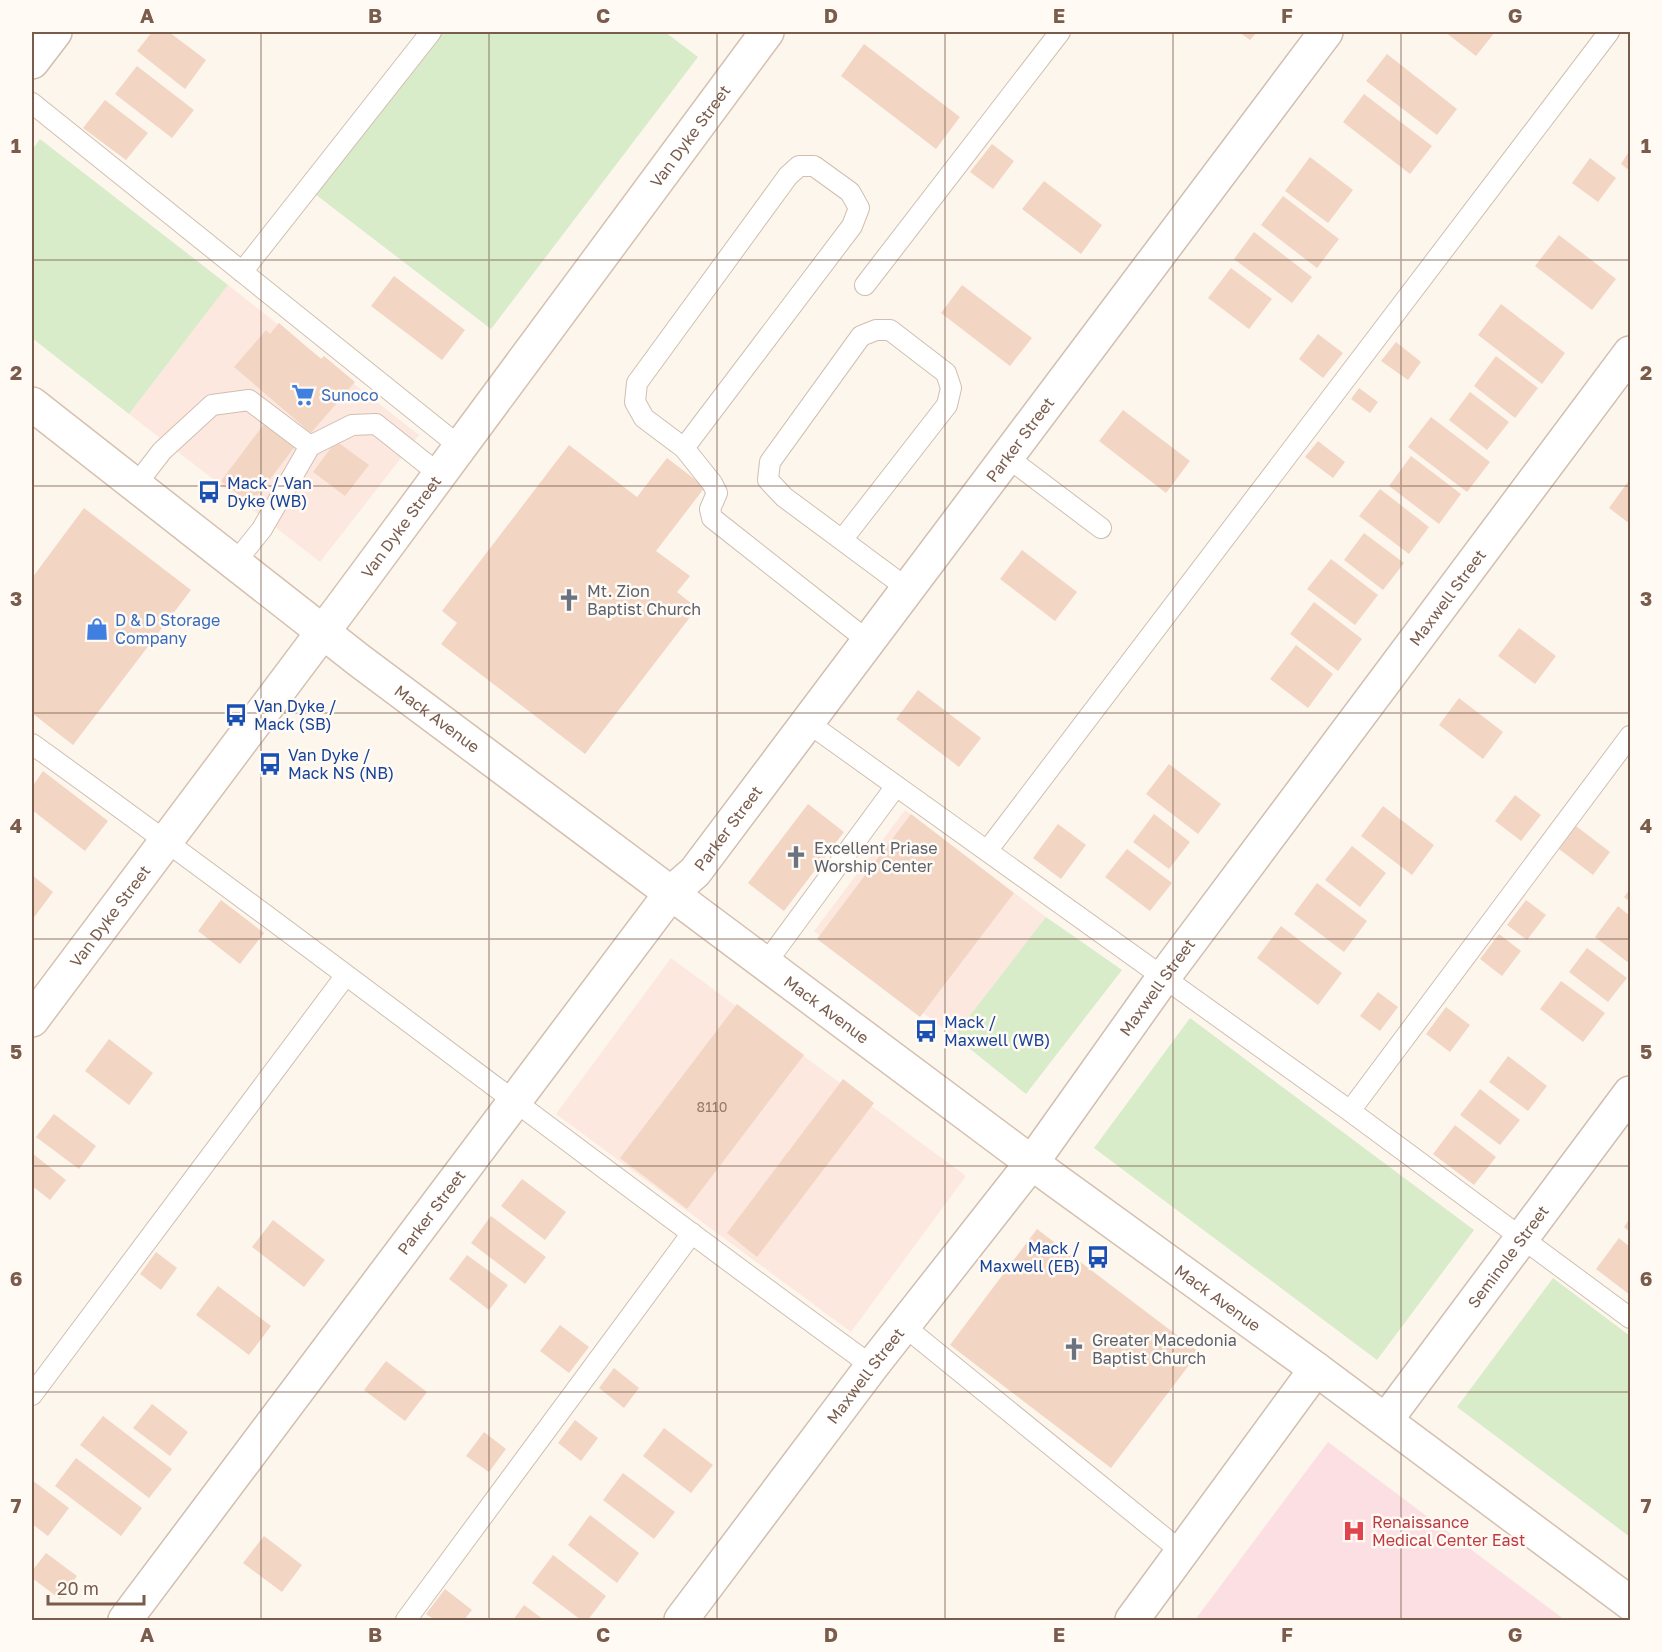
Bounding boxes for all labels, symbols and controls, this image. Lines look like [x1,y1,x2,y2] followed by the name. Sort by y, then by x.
[140,3,154,27] text: A
[368,3,382,27] text: B
[596,3,610,27] text: C
[824,3,838,27] text: D
[1053,3,1065,27] text: E
[1281,3,1293,27] text: F
[1508,3,1522,27] text: G
[646,81,734,191] street label: Van Dyke Street
[11,133,21,157] text: 1
[1641,133,1651,157] text: 1
[10,360,22,384] text: 2
[1640,360,1652,384] text: 2
[290,382,316,408] supermarket icon: Sunoco
[321,385,379,405] place label: Sunoco
[981,393,1058,486] street label: Parker Street
[357,472,445,582] street label: Van Dyke Street
[227,473,312,511] place label: Mack / Van Dyke (WB)
[196,479,222,505] bus stop icon: Mack / Van Dyke (WB)
[1405,545,1490,650] street label: Maxwell Street
[587,581,701,619] place label: Mt. Zion Baptist Church
[10,586,22,610] text: 3
[1640,586,1652,610] text: 3
[556,587,582,613] church icon: Mt. Zion Baptist Church
[115,610,220,648] place label: D & D Storage Company
[84,616,110,642] shop icon: D & D Storage Company
[391,680,484,757] street label: Mack Avenue
[254,696,337,734] place label: Van Dyke / Mack (SB)
[223,702,249,728] bus stop icon: Van Dyke / Mack (SB)
[288,745,394,783] place label: Van Dyke / Mack NS (NB)
[257,751,283,777] bus stop icon: Van Dyke / Mack NS (NB)
[690,782,766,875] street label: Parker Street
[10,813,22,837] text: 4
[1640,813,1652,837] text: 4
[814,838,938,876] place label: Excellent Priase Worship Center
[783,844,809,870] church icon: Excellent Priase Worship Center
[65,861,155,971] street label: Van Dyke Street
[1115,935,1199,1040] street label: Maxwell Street
[780,971,873,1048] street label: Mack Avenue
[944,1012,1050,1050] place label: Mack / Maxwell (WB)
[913,1018,939,1044] bus stop icon: Mack / Maxwell (WB)
[10,1039,22,1063] text: 5
[1640,1039,1652,1063] text: 5
[697,1098,727,1115] house number: 8110
[393,1166,470,1259] street label: Parker Street
[1463,1201,1553,1312] street label: Seminole Street
[979,1238,1080,1276] place label: Mack / Maxwell (EB)
[1085,1244,1111,1270] bus stop icon: Mack / Maxwell (EB)
[1171,1260,1265,1336] street label: Mack Avenue
[10,1266,22,1290] text: 6
[1640,1266,1652,1290] text: 6
[822,1324,908,1428] street label: Maxwell Street
[1092,1330,1237,1368] place label: Greater Macedonia Baptist Church
[1061,1336,1087,1362] church icon: Greater Macedonia Baptist Church
[11,1493,22,1517] text: 7
[1641,1493,1652,1517] text: 7
[1372,1512,1525,1550] place label: Renaissance Medical Center East
[1341,1518,1367,1544] hospital icon: Renaissance Medical Center East
[48,1568,144,1606] scale bar
[57,1577,99,1599] text: 20 m
[140,1622,154,1646] text: A
[368,1622,382,1646] text: B
[596,1622,610,1646] text: C
[824,1622,838,1646] text: D
[1053,1622,1065,1646] text: E
[1281,1622,1293,1646] text: F
[1508,1622,1522,1646] text: G

